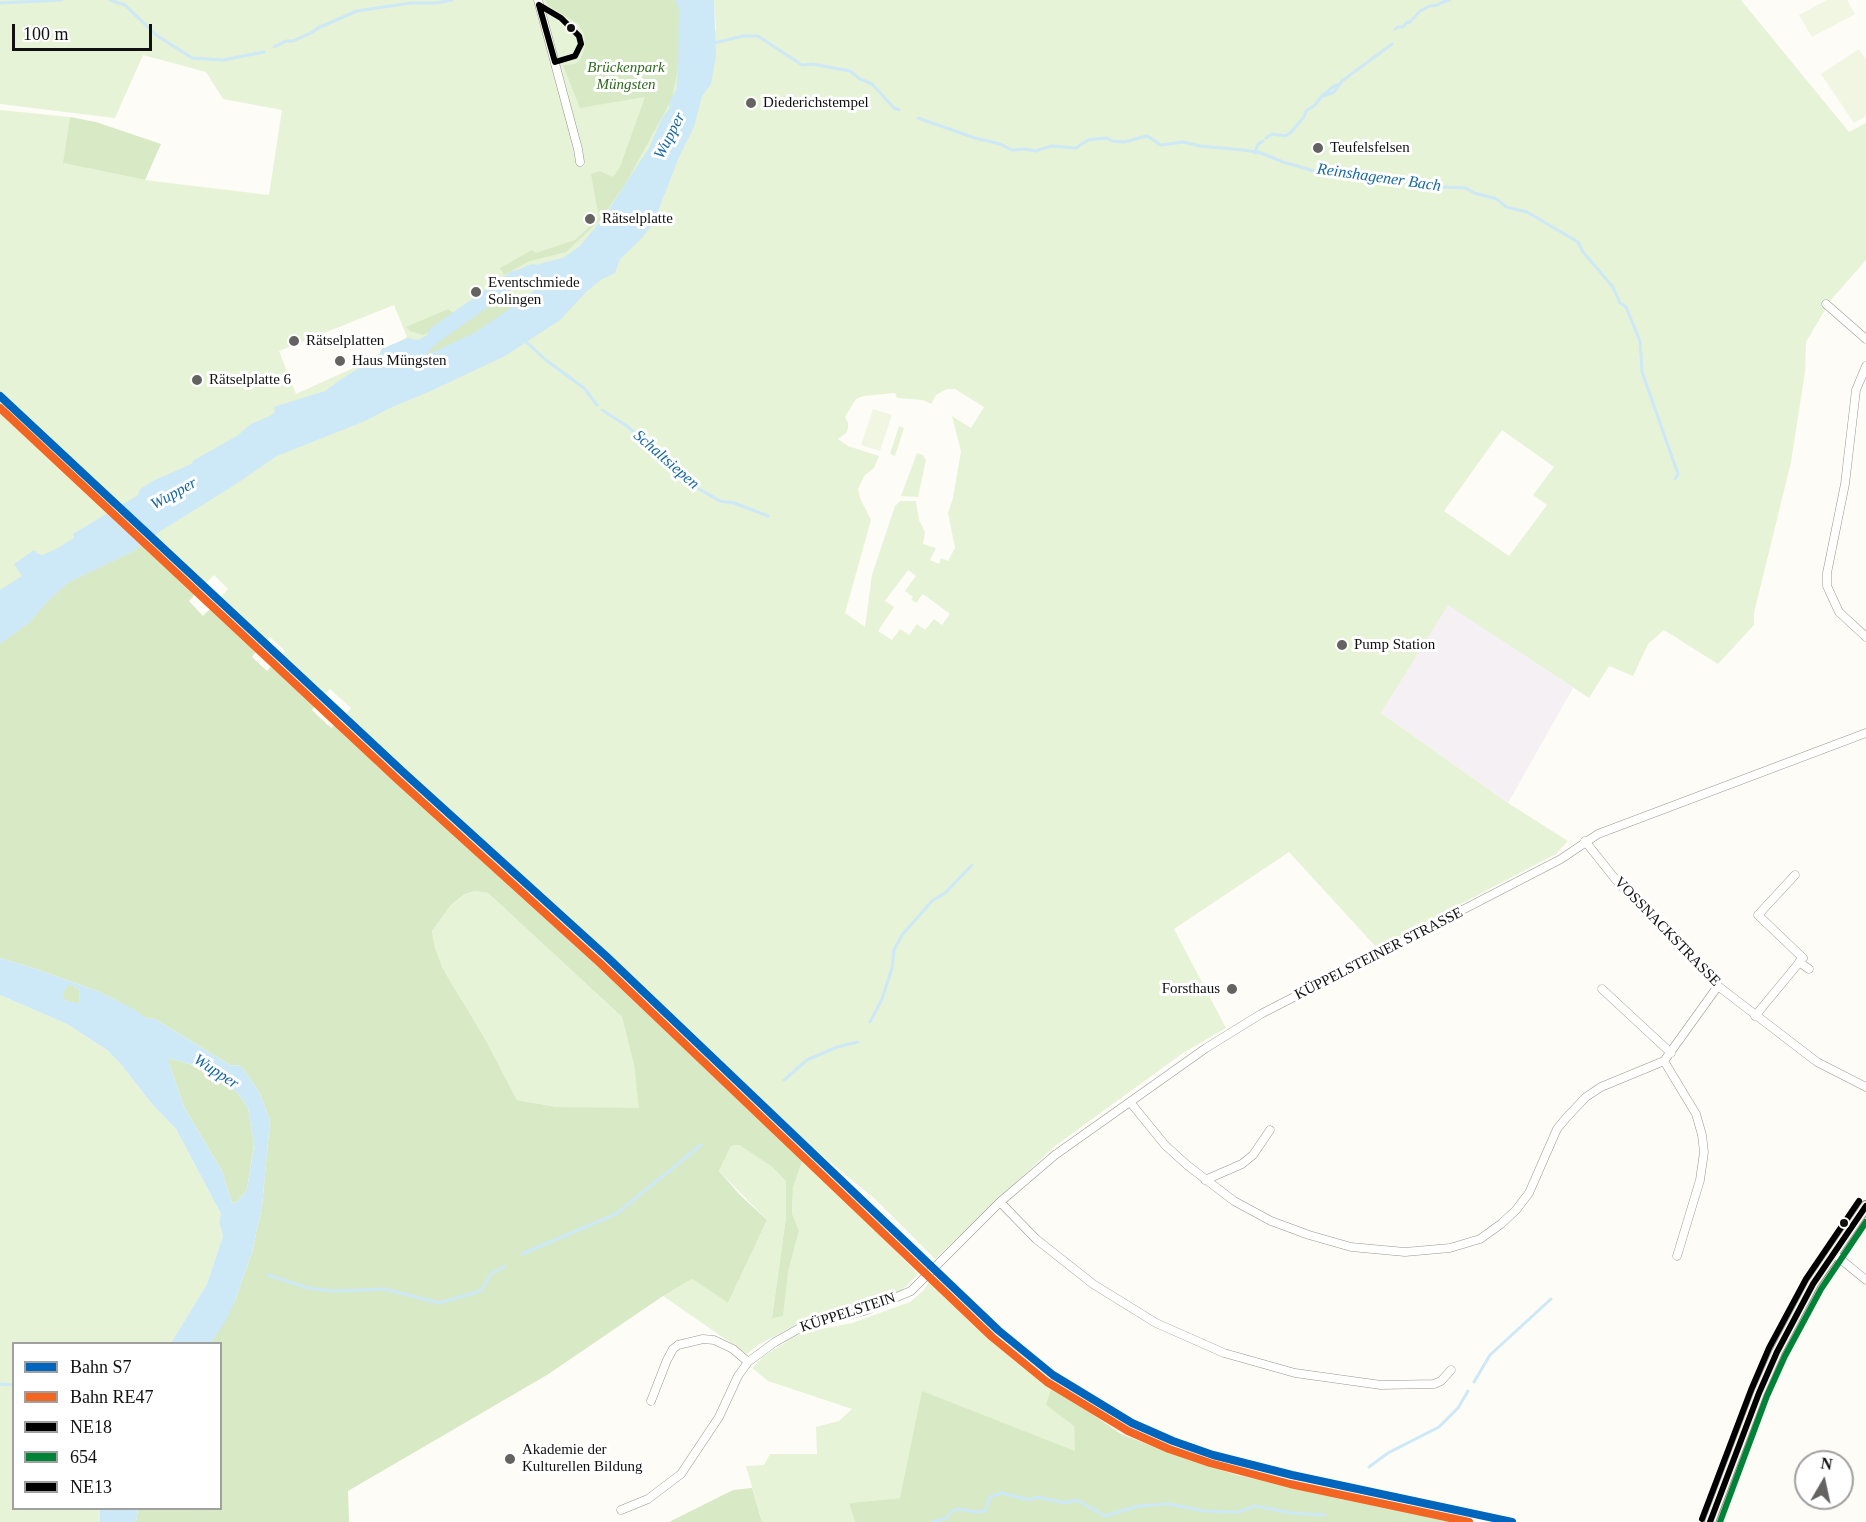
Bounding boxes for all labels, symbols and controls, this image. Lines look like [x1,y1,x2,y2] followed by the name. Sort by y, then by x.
[15,12,154,50] scale bar
[565,22,577,34] unlabelled marker
[23,24,69,44] text: 100 m
[587,59,665,94] park label: Brückenpark Müngsten
[763,94,869,112] place label: Diederichstempel
[744,96,758,110] marker: Diederichstempel
[650,109,690,163] water label: Wupper
[1330,139,1410,157] place label: Teufelsfelsen
[1311,141,1325,155] marker: Teufelsfelsen
[1316,160,1442,196] water label: Reinshagener Bach
[602,210,673,228] place label: Rätselplatte
[583,212,597,226] marker: Rätselplatte
[488,274,580,309] place label: Eventschmiede Solingen
[469,285,483,299] marker: Eventschmiede Solingen
[306,332,384,350] place label: Rätselplatten
[287,334,301,348] marker: Rätselplatten
[352,352,447,370] place label: Haus Müngsten
[333,354,347,368] marker: Haus Müngsten
[209,371,291,389] place label: Rätselplatte 6
[190,373,204,387] marker: Rätselplatte 6
[629,426,703,494] water label: Schaltsiepen
[148,474,200,514] water label: Wupper
[1354,636,1435,654] place label: Pump Station
[1335,638,1349,652] marker: Pump Station
[1610,874,1724,990] street label: VOSSNACKSTRASSE
[1292,904,1466,1004] street label: KÜPPELSTEINER STRASSE
[1162,980,1220,998] place label: Forsthaus
[1225,982,1239,996] marker: Forsthaus
[190,1050,242,1094] water label: Wupper
[1838,1217,1850,1229] unlabelled marker
[798,1289,898,1337] street label: KÜPPELSTEIN
[12,1342,222,1510] legend
[70,1357,132,1377] text: Bahn S7
[70,1387,154,1407] text: Bahn RE47
[70,1417,112,1437] text: NE18
[522,1441,642,1476] place label: Akademie der Kulturellen Bildung
[70,1447,97,1467] text: 654
[1794,1450,1854,1510] north arrow
[503,1452,517,1466] marker: Akademie der Kulturellen Bildung
[1820,1454,1834,1473] text: N
[70,1477,112,1497] text: NE13

